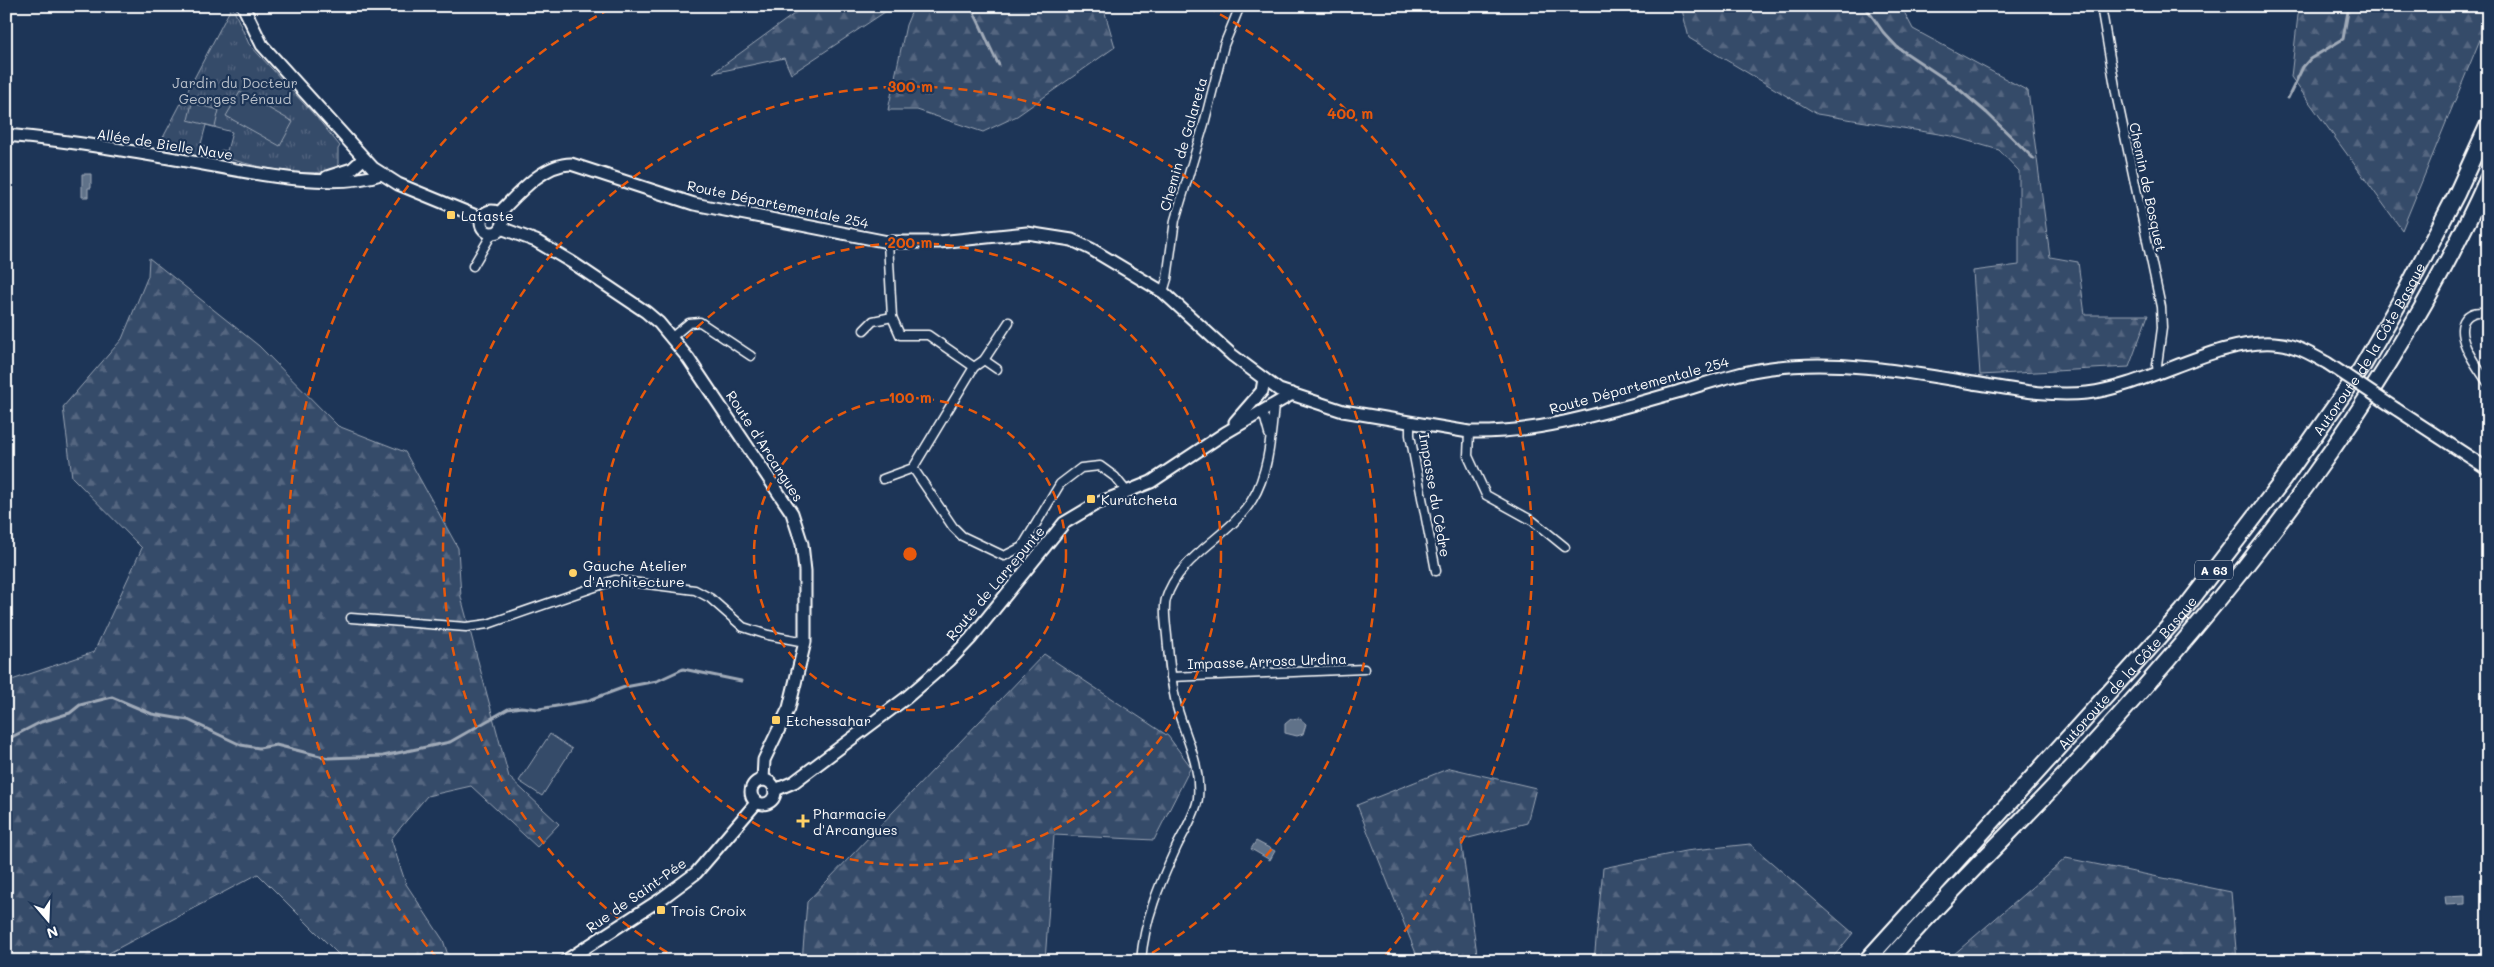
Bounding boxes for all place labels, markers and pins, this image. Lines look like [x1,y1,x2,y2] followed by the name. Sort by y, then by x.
[461,206,514,225] place label: Lataste
[445,209,457,221] marker: Lataste
[1101,490,1178,509] place label: Kurutcheta
[1085,493,1097,505] marker: Kurutcheta
[901,545,919,563] centre of rings
[583,556,687,591] place label: Gauche Atelier d'Architecture
[567,567,579,579] marker: Gauche Atelier d'Architecture
[786,711,871,730] place label: Etchessahar
[770,714,782,726] marker: Etchessahar
[813,804,898,839] place label: Pharmacie d'Arcangues
[797,815,809,827] marker: Pharmacie d'Arcangues
[671,901,746,920] place label: Trois Croix
[655,904,667,916] marker: Trois Croix

